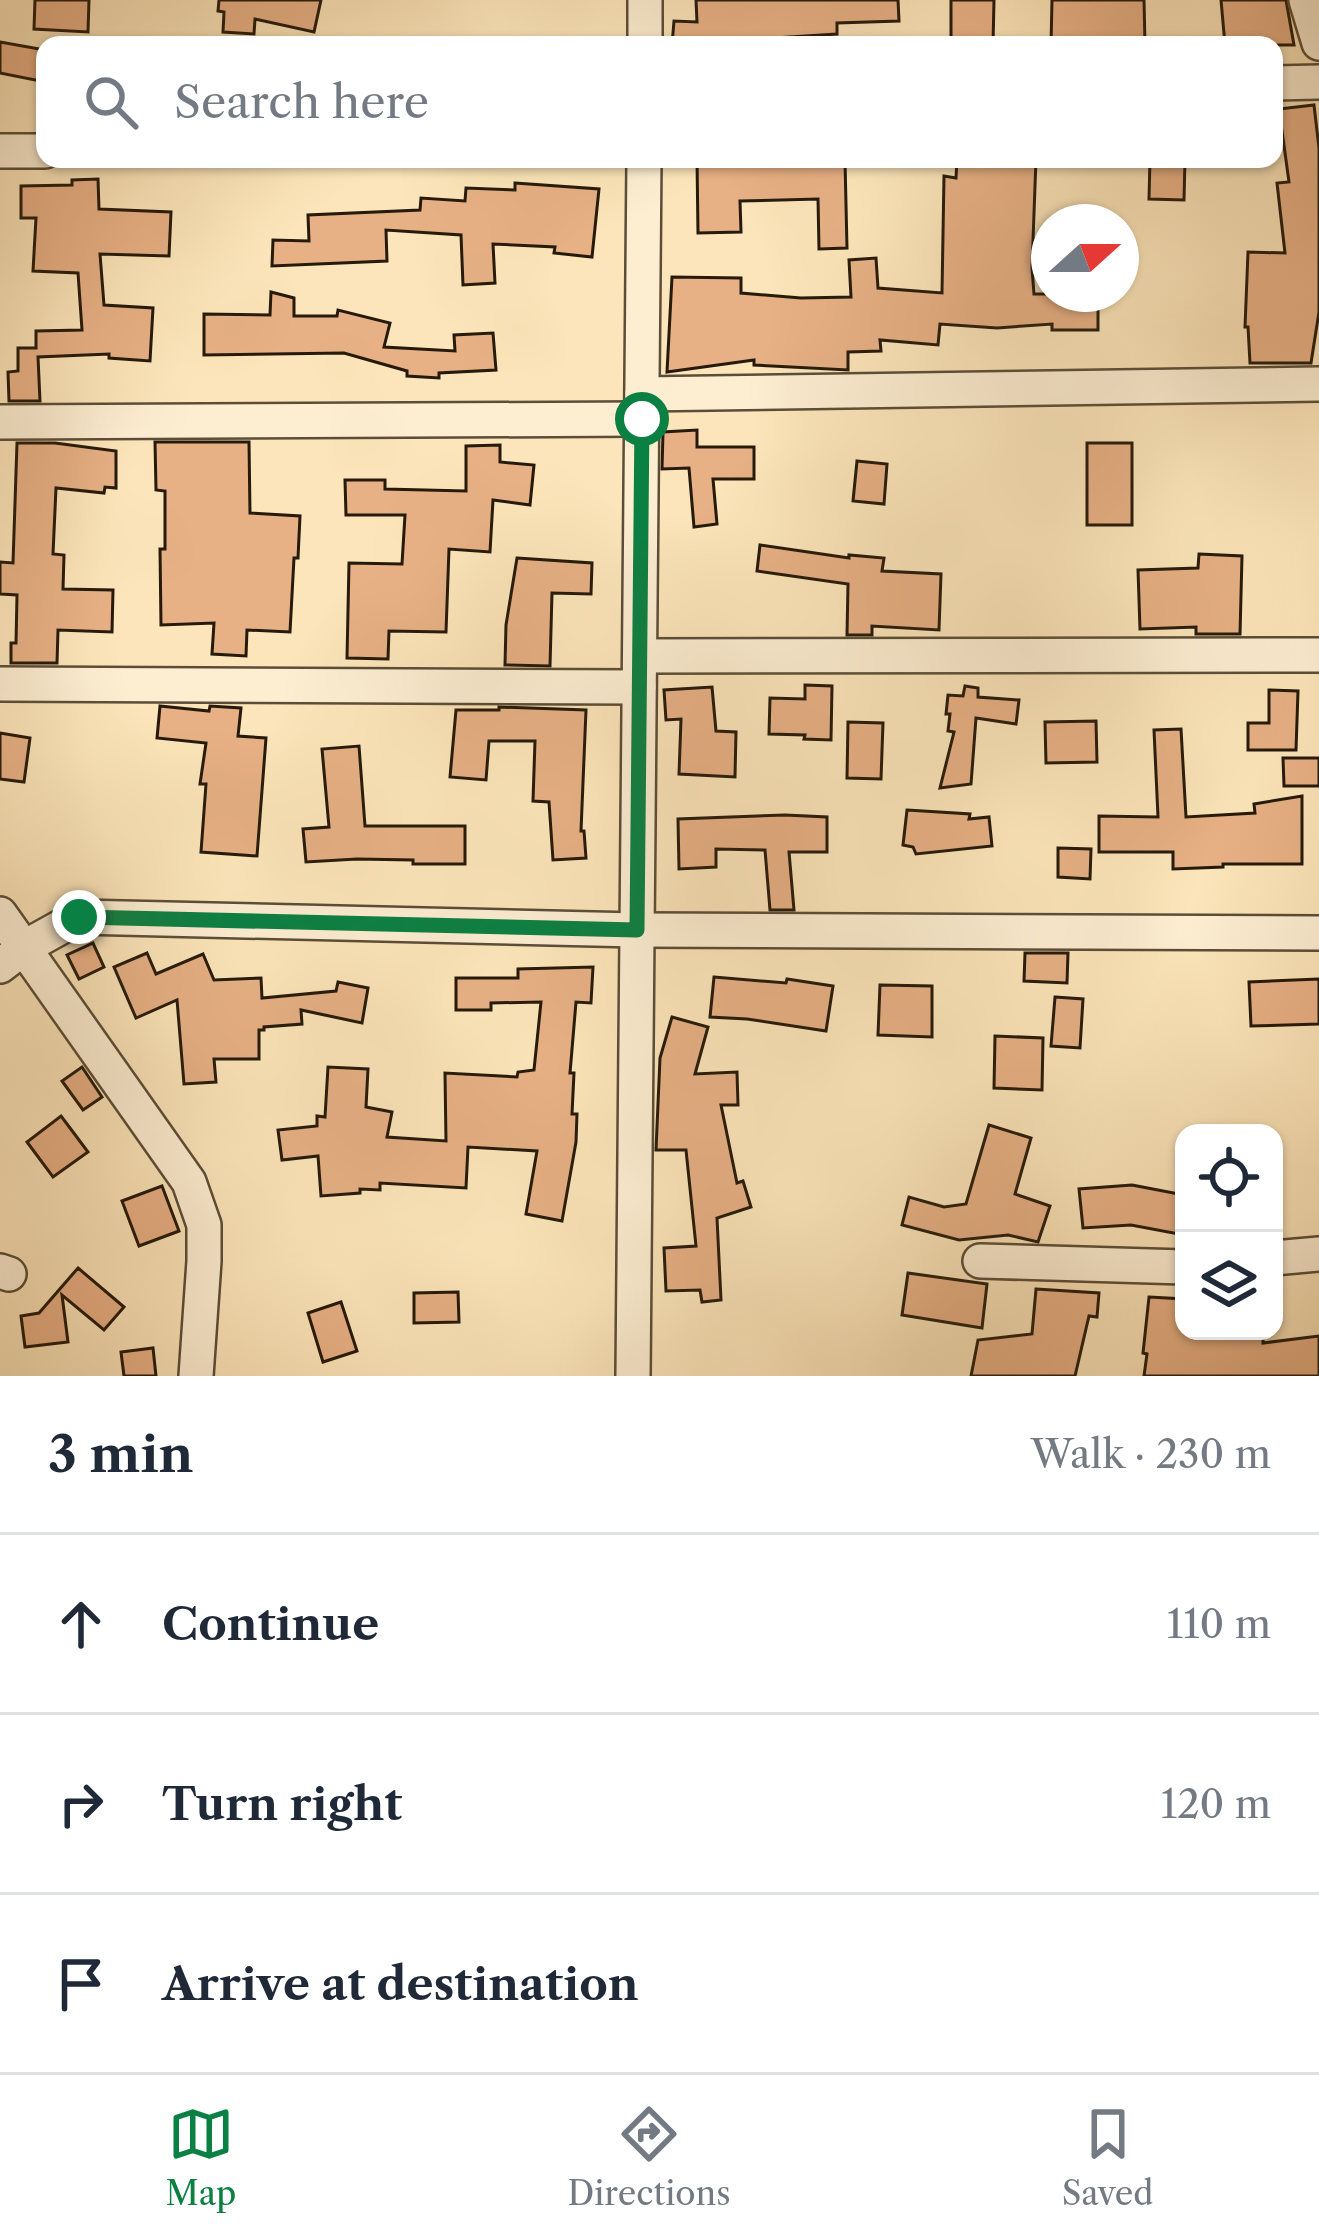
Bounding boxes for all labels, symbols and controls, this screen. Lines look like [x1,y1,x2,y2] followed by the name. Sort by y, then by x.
[36,36,1283,168] search box
[78,69,144,135] icon: search
[174,74,429,130] text: Search here
[1031,204,1139,312] north arrow
[615,392,669,446] route start
[52,890,106,944] route end
[1175,1124,1283,1340] map controls
[1175,1124,1283,1232] button: locate
[1175,1232,1283,1340] button: layers
[48,1423,194,1485] text: 3 min
[1031,1430,1271,1478] text: Walk · 230 m
[48,1591,114,1657] icon: ahead
[162,1596,379,1652] text: Continue
[1167,1600,1271,1648] text: 110 m
[48,1771,114,1837] icon: right
[162,1776,402,1832] text: Turn right
[1161,1780,1271,1828] text: 120 m
[48,1951,114,2017] icon: arrive
[162,1956,639,2012] text: Arrive at destination
[166,2101,236,2214] tab: Map
[568,2101,731,2214] tab: Directions
[1062,2101,1153,2214] tab: Saved

